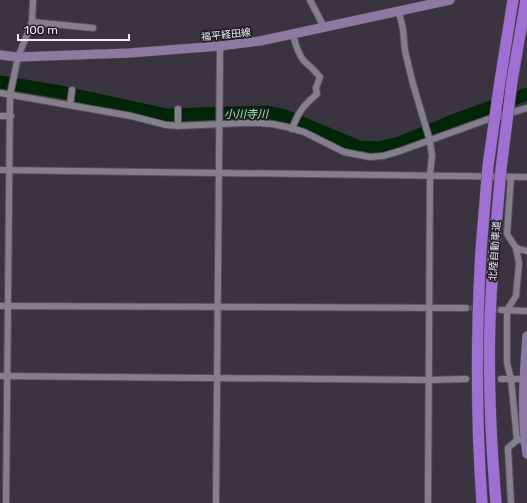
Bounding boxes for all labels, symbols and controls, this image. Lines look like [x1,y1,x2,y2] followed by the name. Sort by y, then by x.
[18,16,129,42] scale bar
[24,23,58,37] text: 100 m
[201,26,252,44] street label: 福平経田線
[224,108,269,121] water label: 小川寺川
[487,221,503,281] street label: 北陸自動車道

